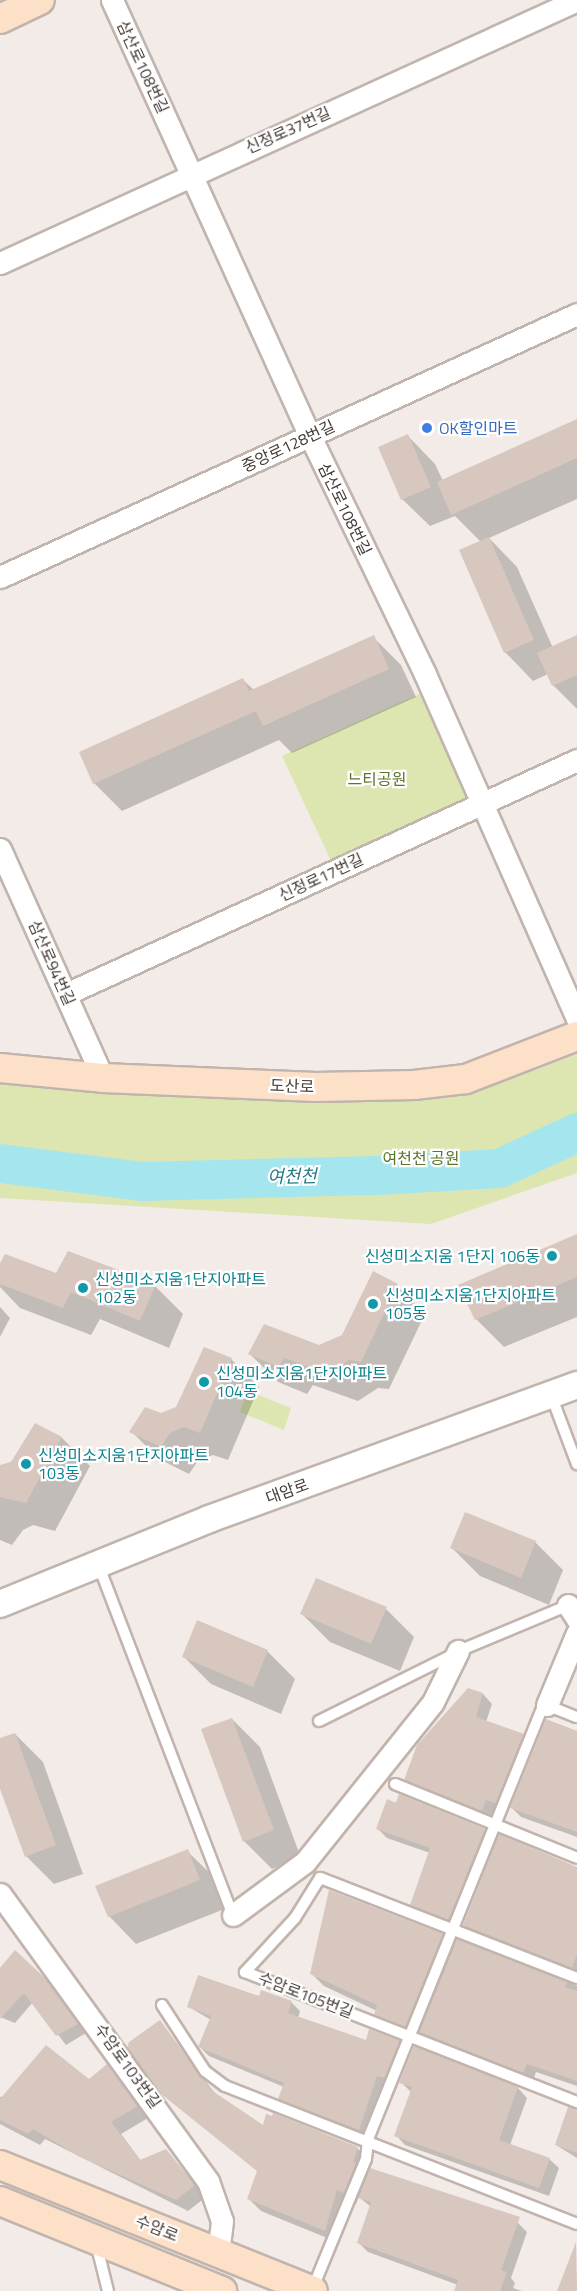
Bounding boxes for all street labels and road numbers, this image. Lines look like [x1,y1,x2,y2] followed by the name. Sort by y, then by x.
[113,17,173,117] street label: 삼산로108번길
[242,103,334,157] street label: 신정로37번길
[238,416,338,476] street label: 중앙로128번길
[314,460,376,558] street label: 삼산로108번길
[275,849,367,905] street label: 신정로17번길
[25,917,79,1009] street label: 삼산로94번길
[270,1076,314,1096] street label: 도산로
[263,1474,311,1508] street label: 대암로
[256,1968,356,2022] street label: 수암로105번길
[91,2020,165,2112] street label: 수암로103번길
[133,2211,181,2245] street label: 수암로

